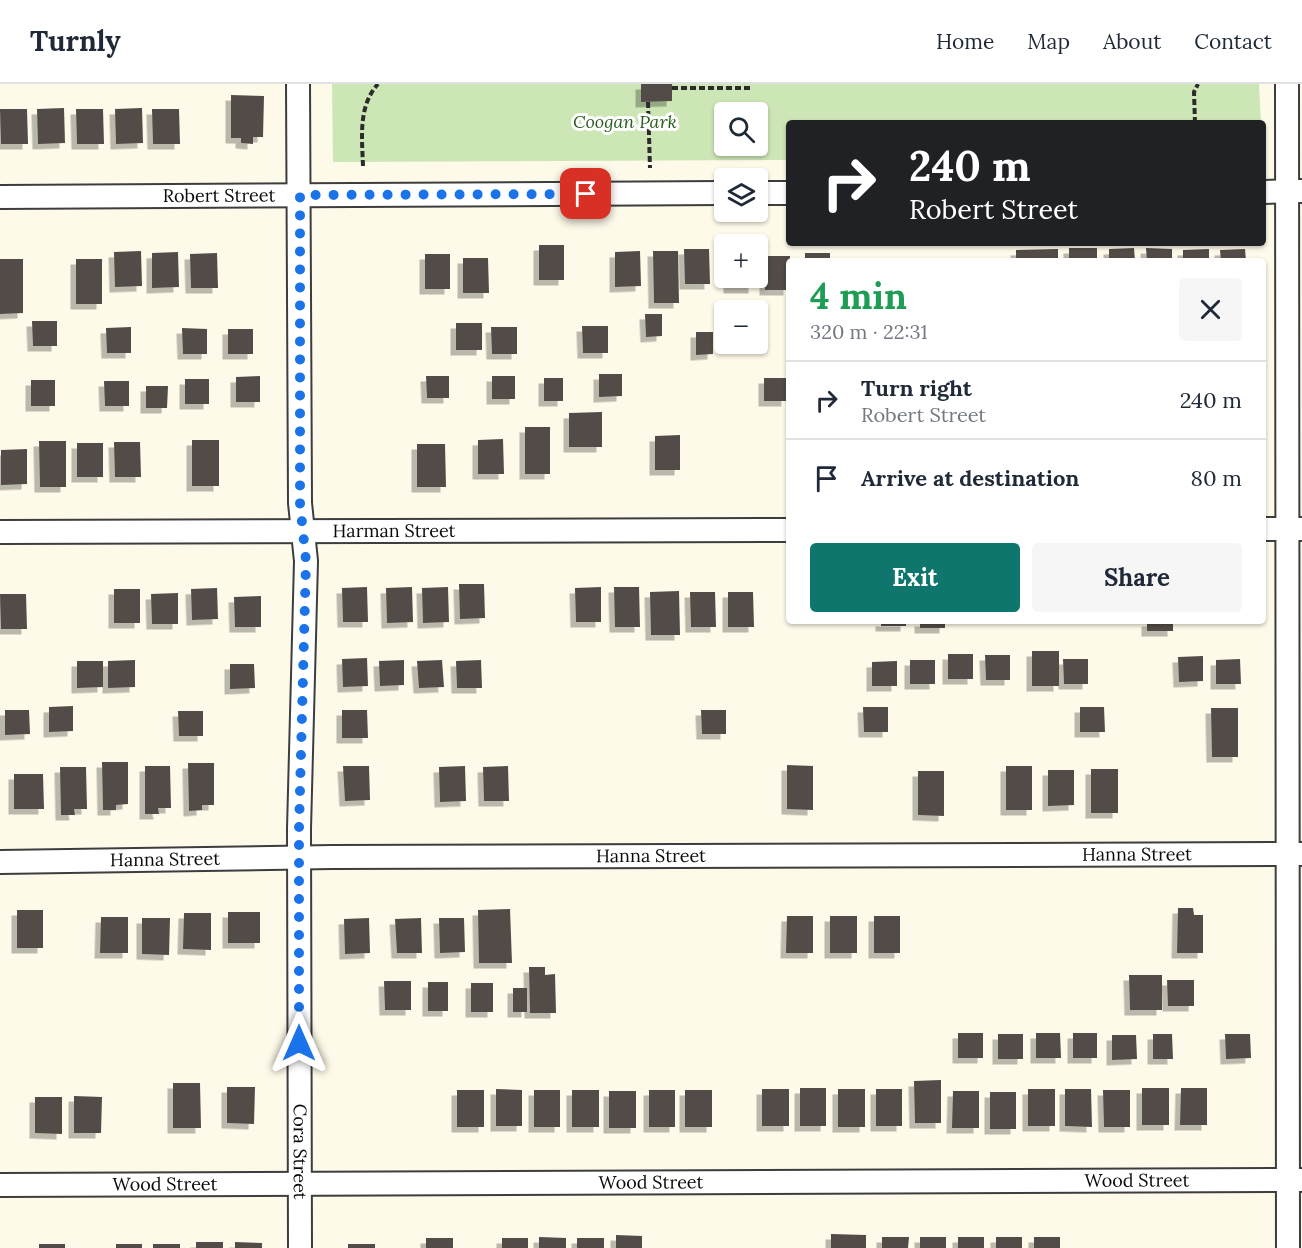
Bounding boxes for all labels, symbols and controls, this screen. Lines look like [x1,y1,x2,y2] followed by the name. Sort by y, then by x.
[30,23,121,59] text: Turnly
[936,28,994,55] text: Home
[1027,28,1070,55] text: Map
[1103,28,1161,55] text: About
[1194,28,1272,55] text: Contact
[714,102,768,354] map controls
[714,102,768,156] button: search
[573,110,677,133] park label: Coogan Park
[909,139,1031,193] text: 240 m
[810,144,888,222] icon: right
[560,168,611,219] pin
[714,168,768,222] button: layers
[569,177,602,210] icon: arrive
[163,183,275,207] street label: Robert Street
[909,192,1078,226] text: Robert Street
[714,234,768,288] button: +
[810,273,907,319] text: 4 min
[1179,278,1242,341] button: close
[714,300,768,354] button: −
[810,319,928,344] text: 320 m · 22:31
[861,374,972,402] text: Turn right
[810,384,843,417] icon: right
[1180,386,1242,414] text: 240 m
[861,402,986,427] text: Robert Street
[810,462,843,495] icon: arrive
[861,464,1079,492] text: Arrive at destination
[1191,464,1242,492] text: 80 m
[332,519,456,542] street label: Harman Street
[810,543,1020,612] button: Exit
[1032,543,1242,612] button: Share
[1082,842,1192,866] street label: Hanna Street
[596,844,706,867] street label: Hanna Street
[110,847,220,871] street label: Hanna Street
[267,1011,331,1075] position arrow
[289,1104,312,1200] street label: Cora Street
[1085,1168,1189,1192] street label: Wood Street
[599,1170,703,1194] street label: Wood Street
[113,1172,217,1196] street label: Wood Street

